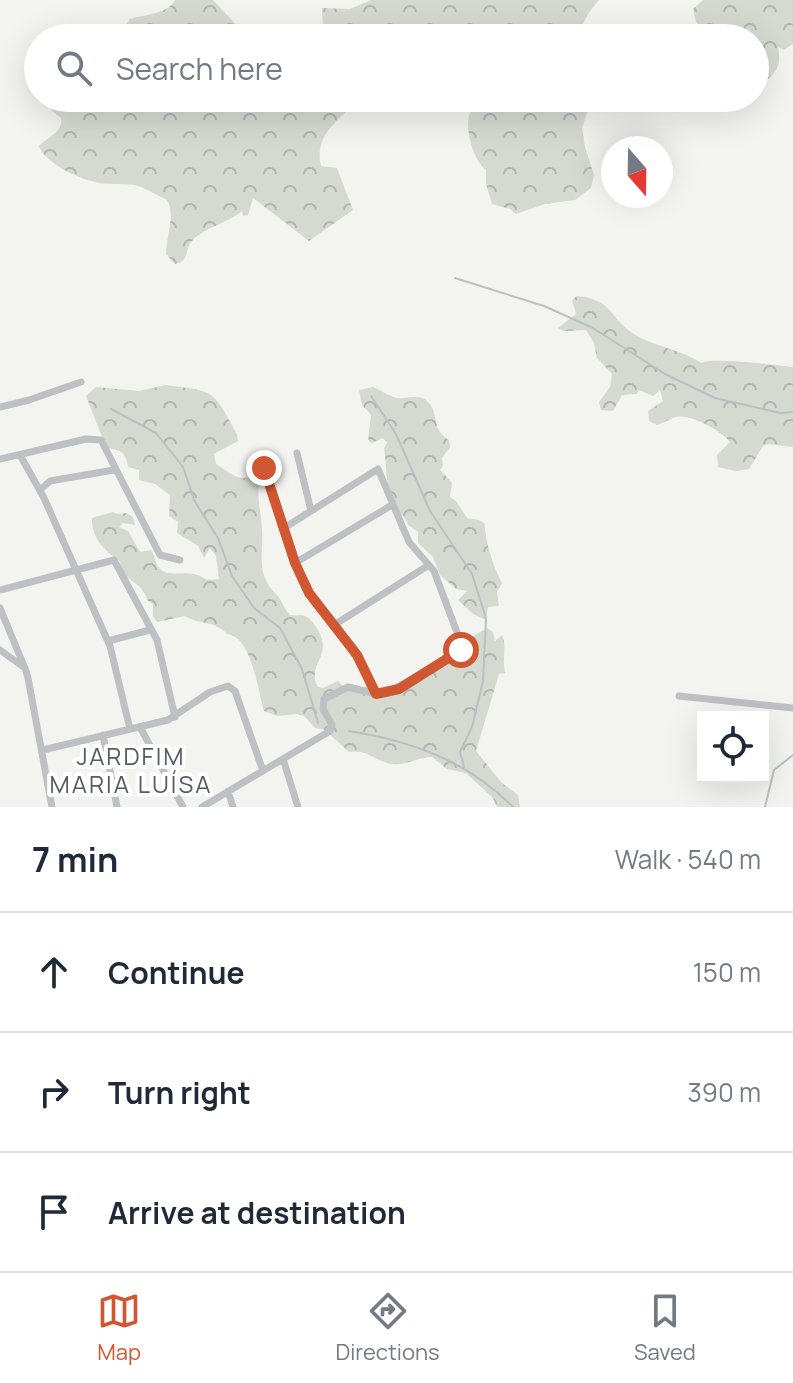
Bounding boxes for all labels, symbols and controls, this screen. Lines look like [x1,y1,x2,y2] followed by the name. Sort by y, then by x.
[24,24,769,112] search box
[52,46,96,90] icon: search
[116,48,283,89] text: Search here
[601,136,673,208] north arrow
[246,450,282,486] route end
[443,632,479,668] route start
[697,711,769,783] map controls
[697,711,769,783] button: locate
[50,739,212,800] district label: JARDFIM MARIA LUÍSA
[32,836,118,882] text: 7 min
[615,841,761,877] text: Walk · 540 m
[32,950,76,994] icon: ahead
[108,952,244,993] text: Continue
[693,954,761,990] text: 150 m
[32,1070,76,1114] icon: right
[108,1072,251,1113] text: Turn right
[687,1074,761,1110] text: 390 m
[32,1190,76,1234] icon: arrive
[108,1192,406,1233] text: Arrive at destination
[97,1289,141,1367] tab: Map
[335,1289,440,1367] tab: Directions
[634,1289,696,1367] tab: Saved

